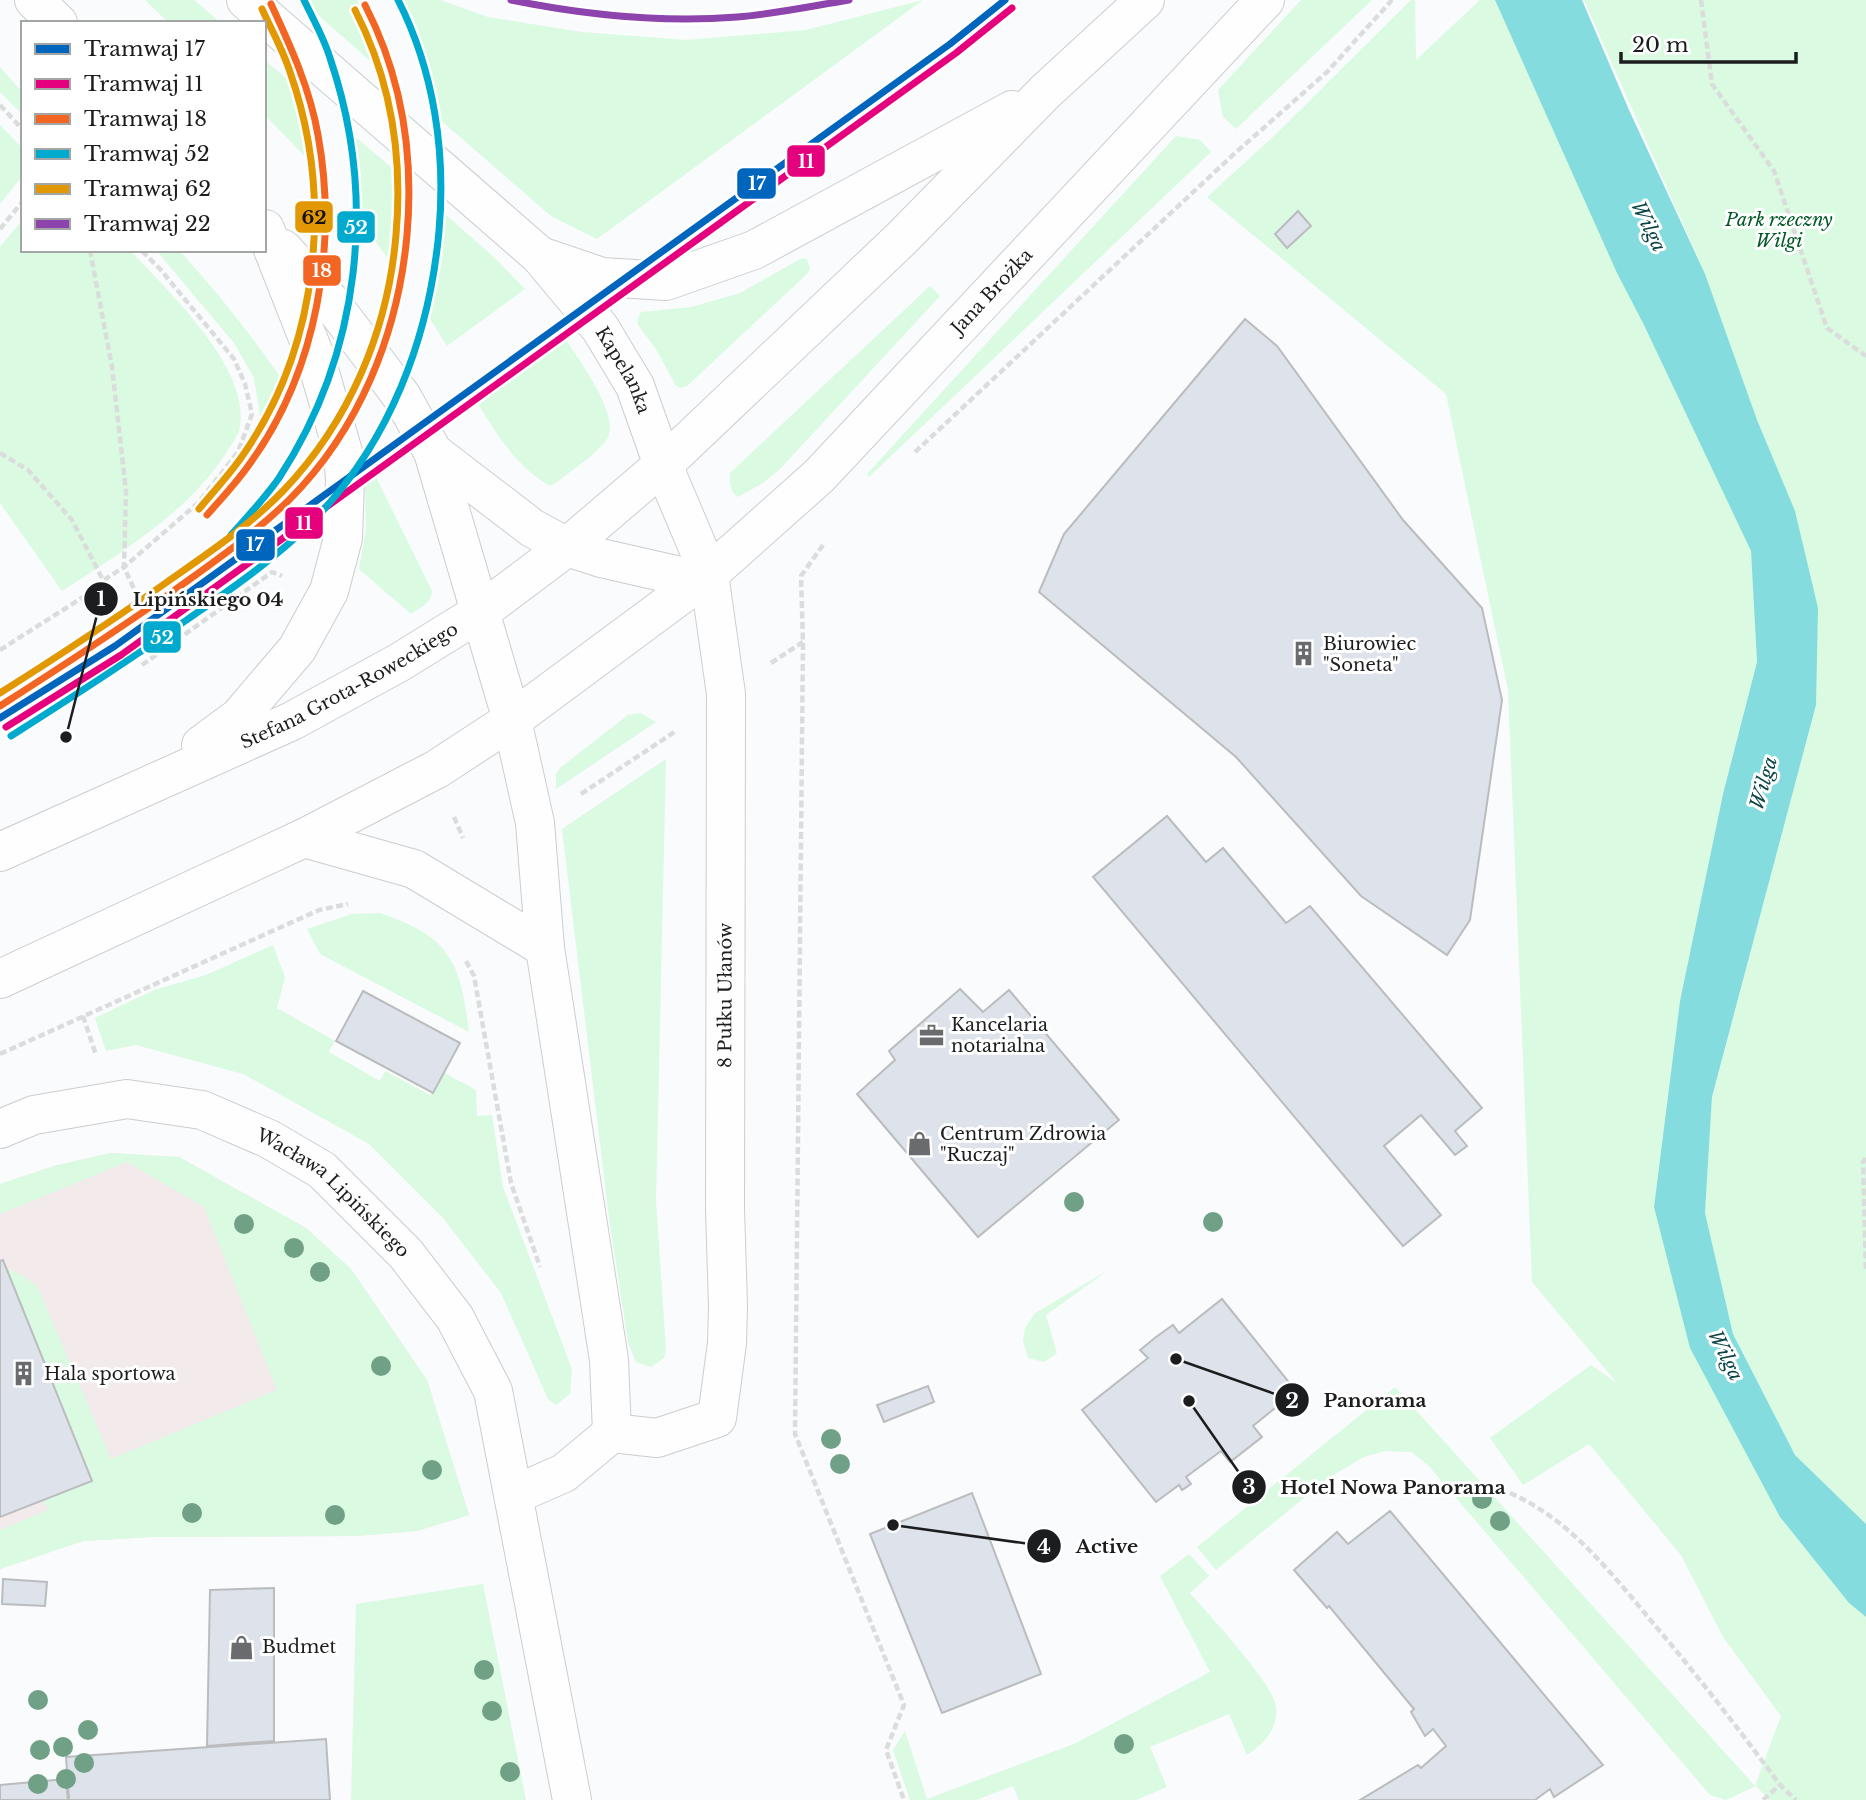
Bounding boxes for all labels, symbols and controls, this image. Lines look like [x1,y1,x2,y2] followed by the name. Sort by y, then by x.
[21,21,266,252] legend
[1621,21,1796,65] scale bar
[1632,32,1689,58] text: 20 m
[84,36,205,62] text: Tramwaj 17
[84,71,204,97] text: Tramwaj 11
[84,106,207,132] text: Tramwaj 18
[84,141,210,167] text: Tramwaj 52
[786,144,826,178] line badge: 11
[798,150,814,173] text: 11
[736,167,777,200] line badge: 17
[748,172,767,195] text: 17
[84,176,211,202] text: Tramwaj 62
[1626,197,1671,256] water label: Wilga
[294,200,334,234] line badge: 62
[301,206,327,229] text: 62
[1724,209,1833,252] park label: Park rzeczny Wilgi
[336,210,376,244] line badge: 52
[84,211,211,237] text: Tramwaj 22
[344,216,368,239] text: 52
[945,244,1037,340] street label: Jana Brożka
[302,254,342,287] line badge: 18
[312,259,332,282] text: 18
[591,323,655,417] street label: Kapelanka
[284,506,324,540] line badge: 11
[296,512,312,535] text: 11
[235,528,276,562] line badge: 17
[246,533,265,556] text: 17
[84,579,297,619] callout: Lipińskiego 04
[96,586,106,612] text: 1
[133,588,283,611] text: Lipińskiego 04
[237,618,462,754] street label: Stefana Grota-Roweckiego
[142,620,182,654] line badge: 52
[150,626,174,649] text: 52
[1323,633,1417,676] place label: Biurowiec "Soneta"
[1289,640,1317,668] building icon: Biurowiec "Soneta"
[1745,754,1782,812] water label: Wilga
[714,922,737,1068] street label: 8 Pułku Ułanów
[951,1014,1048,1057] place label: Kancelaria notarialna
[917,1021,945,1049] office icon: Kancelaria notarialna
[940,1123,1106,1166] place label: Centrum Zdrowia "Ruczaj"
[252,1124,414,1262] street label: Wacława Lipińskiego
[906,1130,934,1158] shop icon: Centrum Zdrowia "Ruczaj"
[1703,1326,1748,1385] water label: Wilga
[10,1360,38,1388] building icon: Hala sportowa
[44,1363,176,1385] place label: Hala sportowa
[1275,1380,1441,1420] callout: Panorama
[1285,1388,1299,1414] text: 2
[1324,1389,1427,1412] text: Panorama
[1232,1467,1520,1507] callout: Hotel Nowa Panorama
[1242,1474,1256,1500] text: 3
[1280,1476,1506,1499] text: Hotel Nowa Panorama
[1027,1526,1152,1566] callout: Active
[1037,1534,1051,1560] text: 4
[1075,1535,1138,1558] text: Active
[228,1633,256,1661] shop icon: Budmet
[262,1636,337,1658] place label: Budmet

